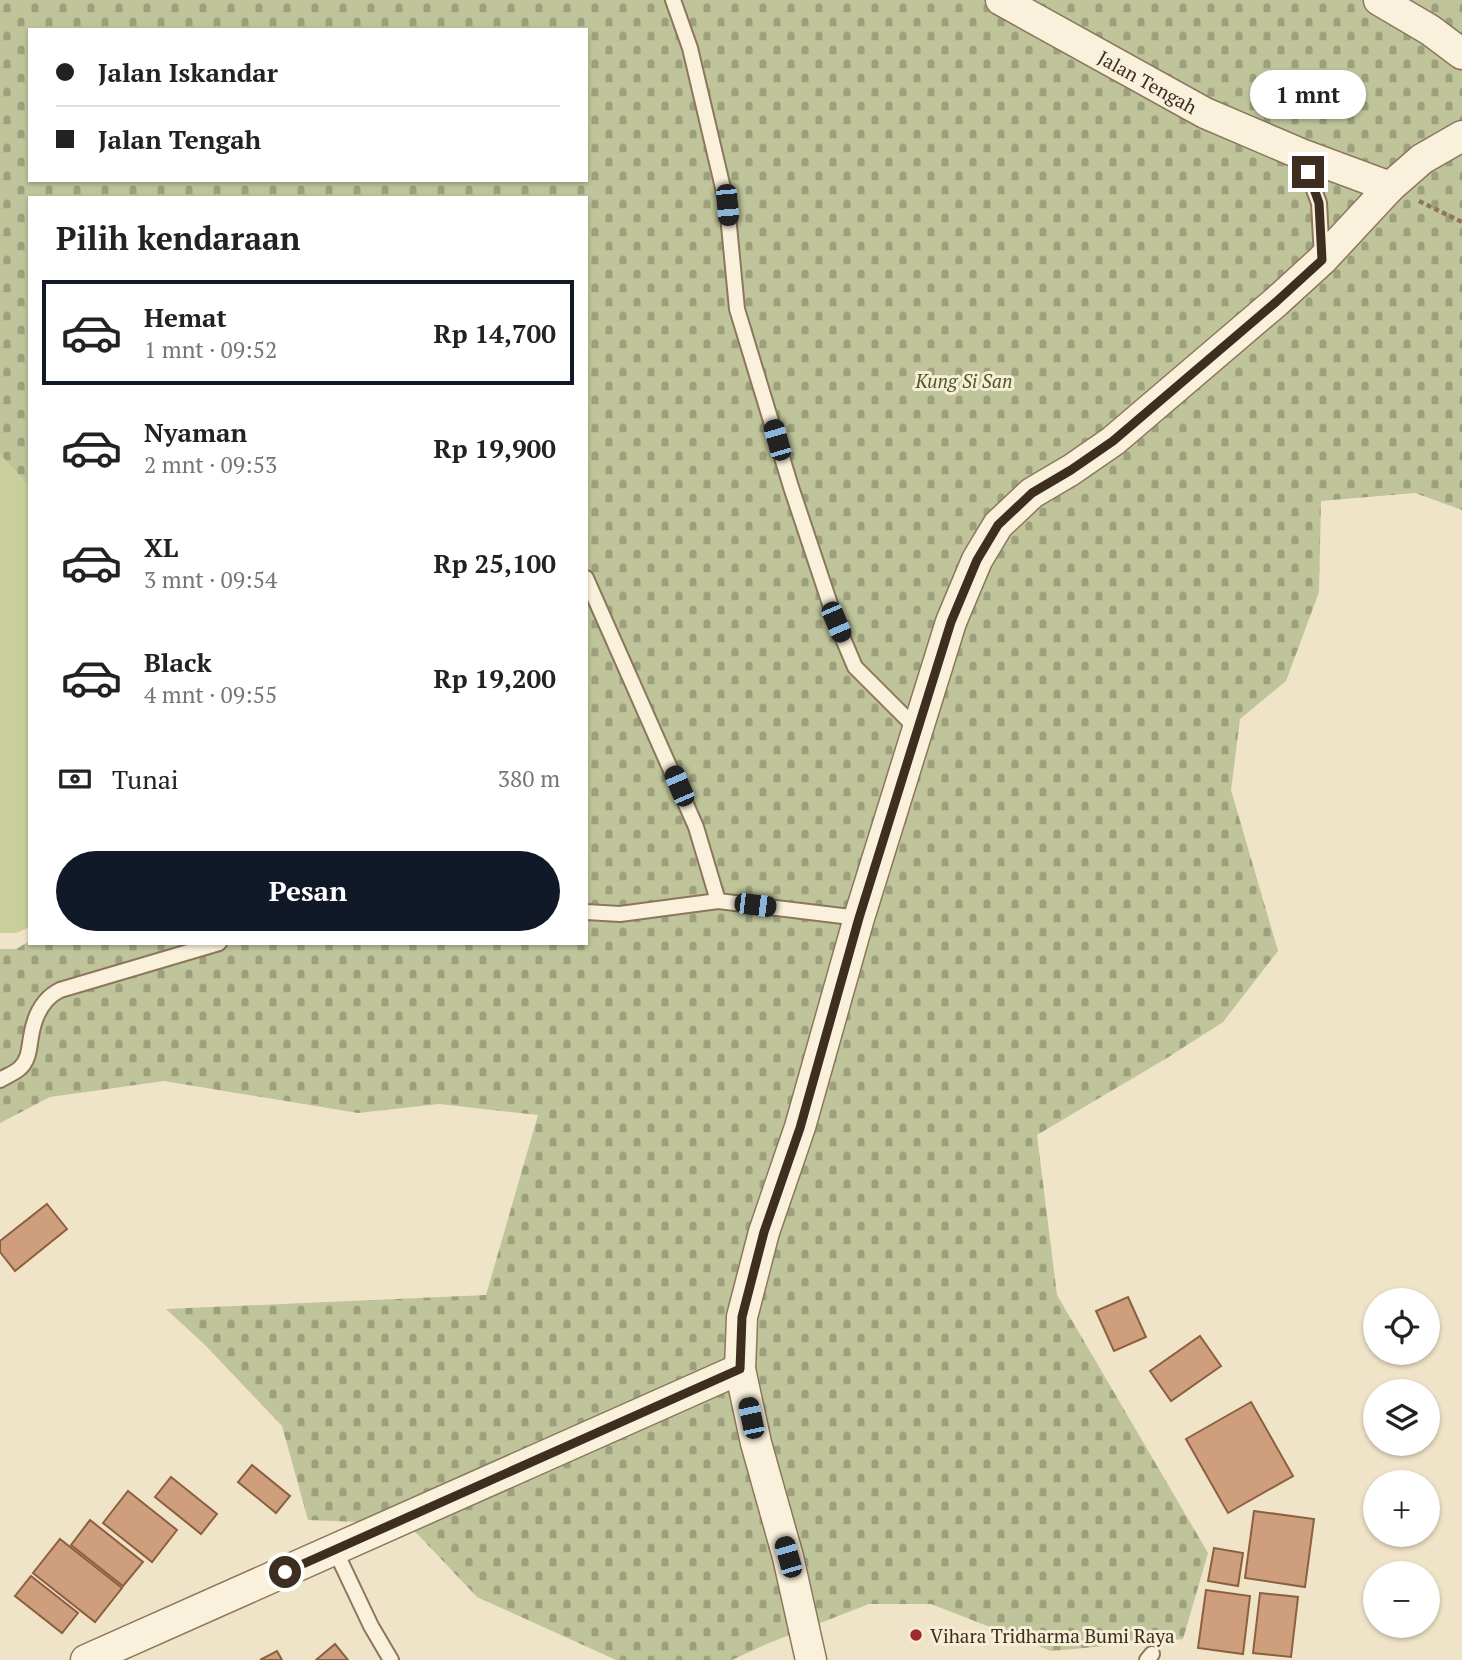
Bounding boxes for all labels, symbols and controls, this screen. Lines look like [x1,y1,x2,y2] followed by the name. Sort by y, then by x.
[1094,44,1202,119] street label: Jalan Tengah
[98,55,278,89] text: Jalan Iskandar
[1250,71,1366,120] callout: 1 mnt
[1276,79,1340,110] text: 1 mnt
[98,122,261,156] text: Jalan Tengah
[1292,156,1324,188] route end
[715,183,740,227] car
[56,217,300,259] text: Pilih kendaraan
[144,300,227,334] text: Hemat
[60,301,123,364] icon: car
[434,316,556,350] text: Rp 14,700
[144,334,277,365] text: 1 mnt · 09:52
[914,368,1013,393] park label: Kung Si San
[144,415,247,449] text: Nyaman
[60,416,123,479] icon: car
[762,417,793,463] car
[434,431,556,465] text: Rp 19,900
[144,449,277,480] text: 2 mnt · 09:53
[144,530,178,564] text: XL
[60,531,123,594] icon: car
[434,546,556,580] text: Rp 25,100
[144,564,277,595] text: 3 mnt · 09:54
[819,599,854,645] car
[144,645,212,679] text: Black
[60,646,123,709] icon: car
[434,661,556,695] text: Rp 19,200
[144,679,277,710] text: 4 mnt · 09:55
[56,760,94,798] icon: cash
[112,762,179,796] text: Tunai
[498,763,560,794] text: 380 m
[662,763,697,809] car
[56,851,560,931] button: Pesan
[733,892,778,918] car
[1363,1288,1440,1638] map controls
[1363,1288,1440,1365] button: locate
[1363,1379,1440,1456] button: layers
[737,1395,766,1441] car
[1363,1470,1440,1547] button: +
[773,1534,804,1580] car
[269,1556,301,1588] route start
[1363,1561,1440,1638] button: −
[930,1623,1175,1648] place label: Vihara Tridharma Bumi Raya
[908,1627,924,1643] marker: Vihara Tridharma Bumi Raya

